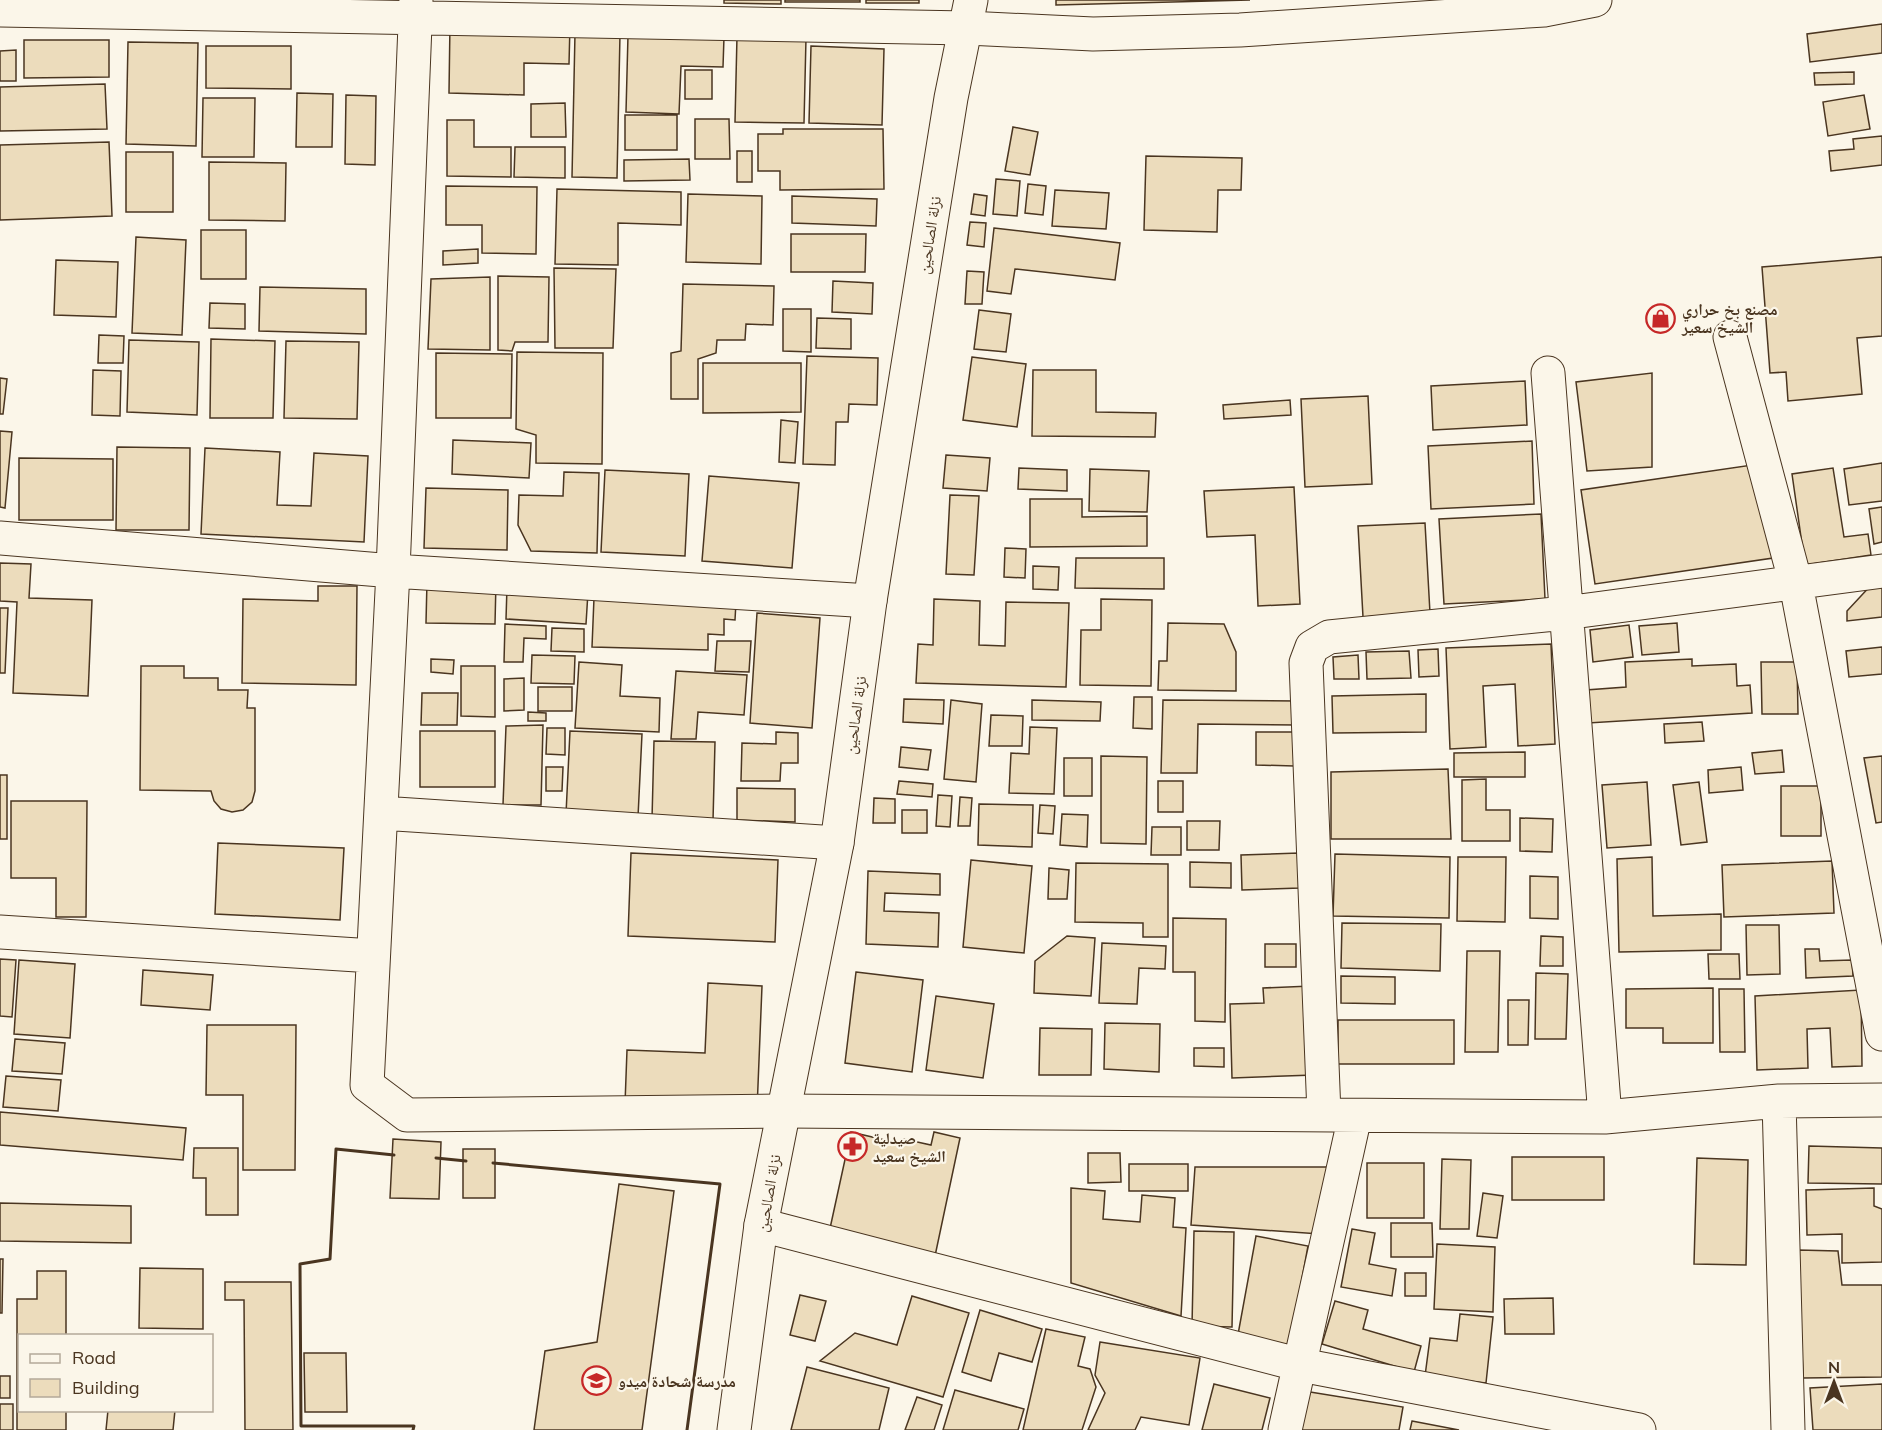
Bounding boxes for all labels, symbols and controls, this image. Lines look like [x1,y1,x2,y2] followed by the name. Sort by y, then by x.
[913,195,946,276] street label: نزلة الصالحين
[1681,299,1778,338] place label: مصنع بخ حراري الشيخ سعير
[1645,302,1677,334] shop icon: مصنع بخ حراري الشيخ سعير
[840,675,871,755] street label: نزلة الصالحين
[873,1128,946,1167] place label: صيدلية الشيخ سعيد
[836,1131,868,1163] pharmacy icon: صيدلية الشيخ سعيد
[751,1153,786,1234] street label: نزلة الصالحين
[18,1334,213,1412] legend
[72,1346,116,1369] text: Road
[1804,1352,1864,1412] north arrow
[1828,1357,1840,1377] text: N
[581,1365,613,1397] school or university icon: مدرسة شحادة ميدو
[618,1371,736,1391] place label: مدرسة شحادة ميدو
[72,1376,140,1399] text: Building

